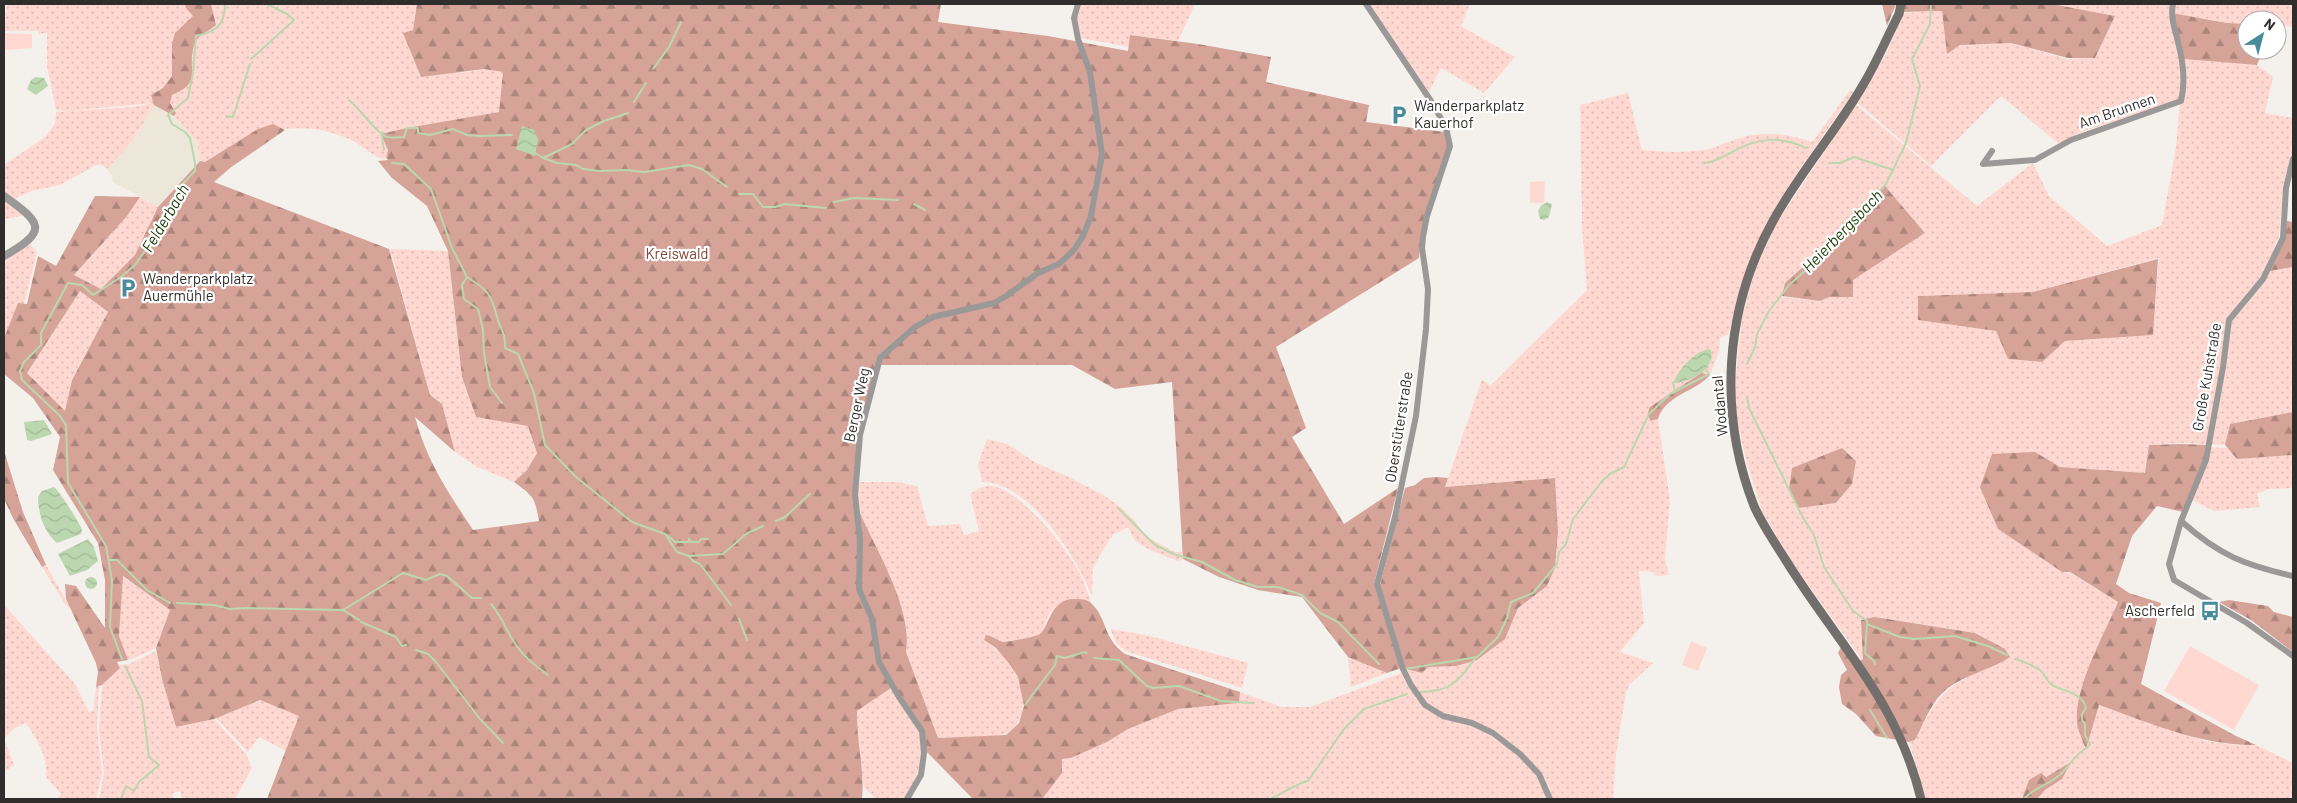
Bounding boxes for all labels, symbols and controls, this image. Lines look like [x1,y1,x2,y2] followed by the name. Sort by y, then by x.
[2237,10,2287,60] north arrow
[2261,14,2279,34] text: N
[2076,89,2157,132] street label: Am Brunnen
[1414,96,1524,131] place label: Wanderparkplatz Kauerhof
[1388,104,1410,126] parking icon: Wanderparkplatz Kauerhof
[137,180,192,255] water label: Felderbach
[1797,185,1886,276] water label: Heierbergsbach
[645,244,709,262] park label: Kreiswald
[143,269,253,304] place label: Wanderparkplatz Auermühle
[117,277,139,299] parking icon: Wanderparkplatz Auermühle
[2188,321,2224,432] street label: Große Kuhstraße
[839,366,873,444] street label: Berger Weg
[1380,370,1416,484] street label: Oberstüterstraße
[1707,375,1731,437] street label: Wodantal
[2199,600,2221,622] bus stop icon: Ascherfeld
[2125,601,2195,619] place label: Ascherfeld

